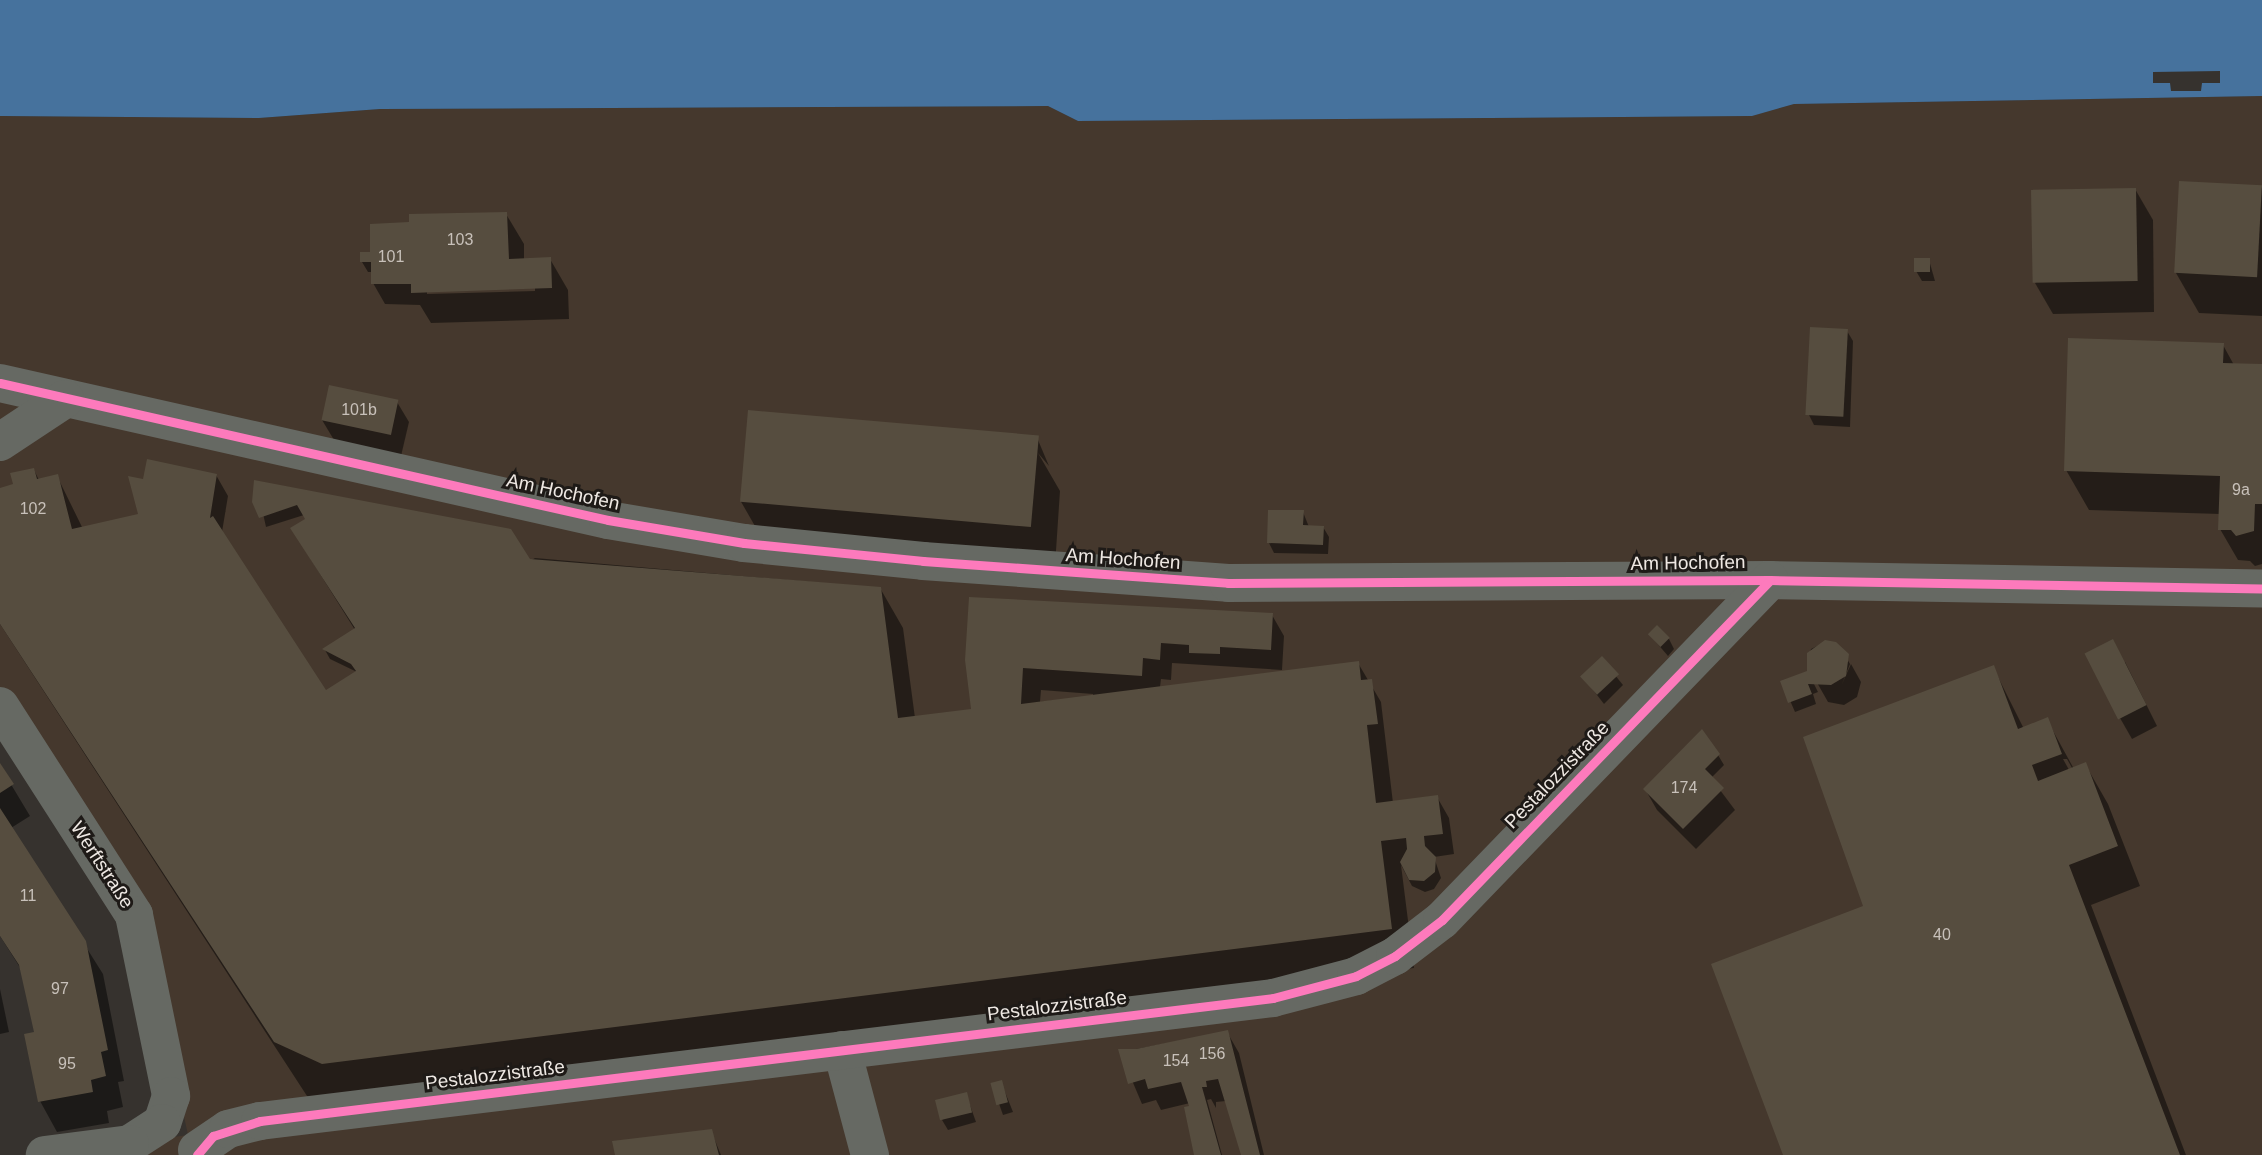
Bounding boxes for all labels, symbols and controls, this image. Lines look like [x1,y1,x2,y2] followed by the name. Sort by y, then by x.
[447,230,473,250] house number: 103
[378,247,404,267] house number: 101
[341,400,377,420] house number: 101b
[504,469,622,515] street label: Am Hochofen
[2232,480,2250,500] house number: 9a
[20,499,46,519] house number: 102
[1065,544,1181,574] street label: Am Hochofen
[1630,551,1746,575] street label: Am Hochofen
[1500,717,1614,833] street label: Pestalozzistraße
[1671,778,1697,798] house number: 174
[66,817,138,913] street label: Werftstraße
[20,886,36,906] house number: 11
[1933,925,1951,945] house number: 40
[51,979,69,999] house number: 97
[986,986,1128,1026] street label: Pestalozzistraße
[1199,1044,1225,1064] house number: 156
[1163,1051,1189,1071] house number: 154
[58,1054,76,1074] house number: 95
[424,1055,566,1095] street label: Pestalozzistraße

